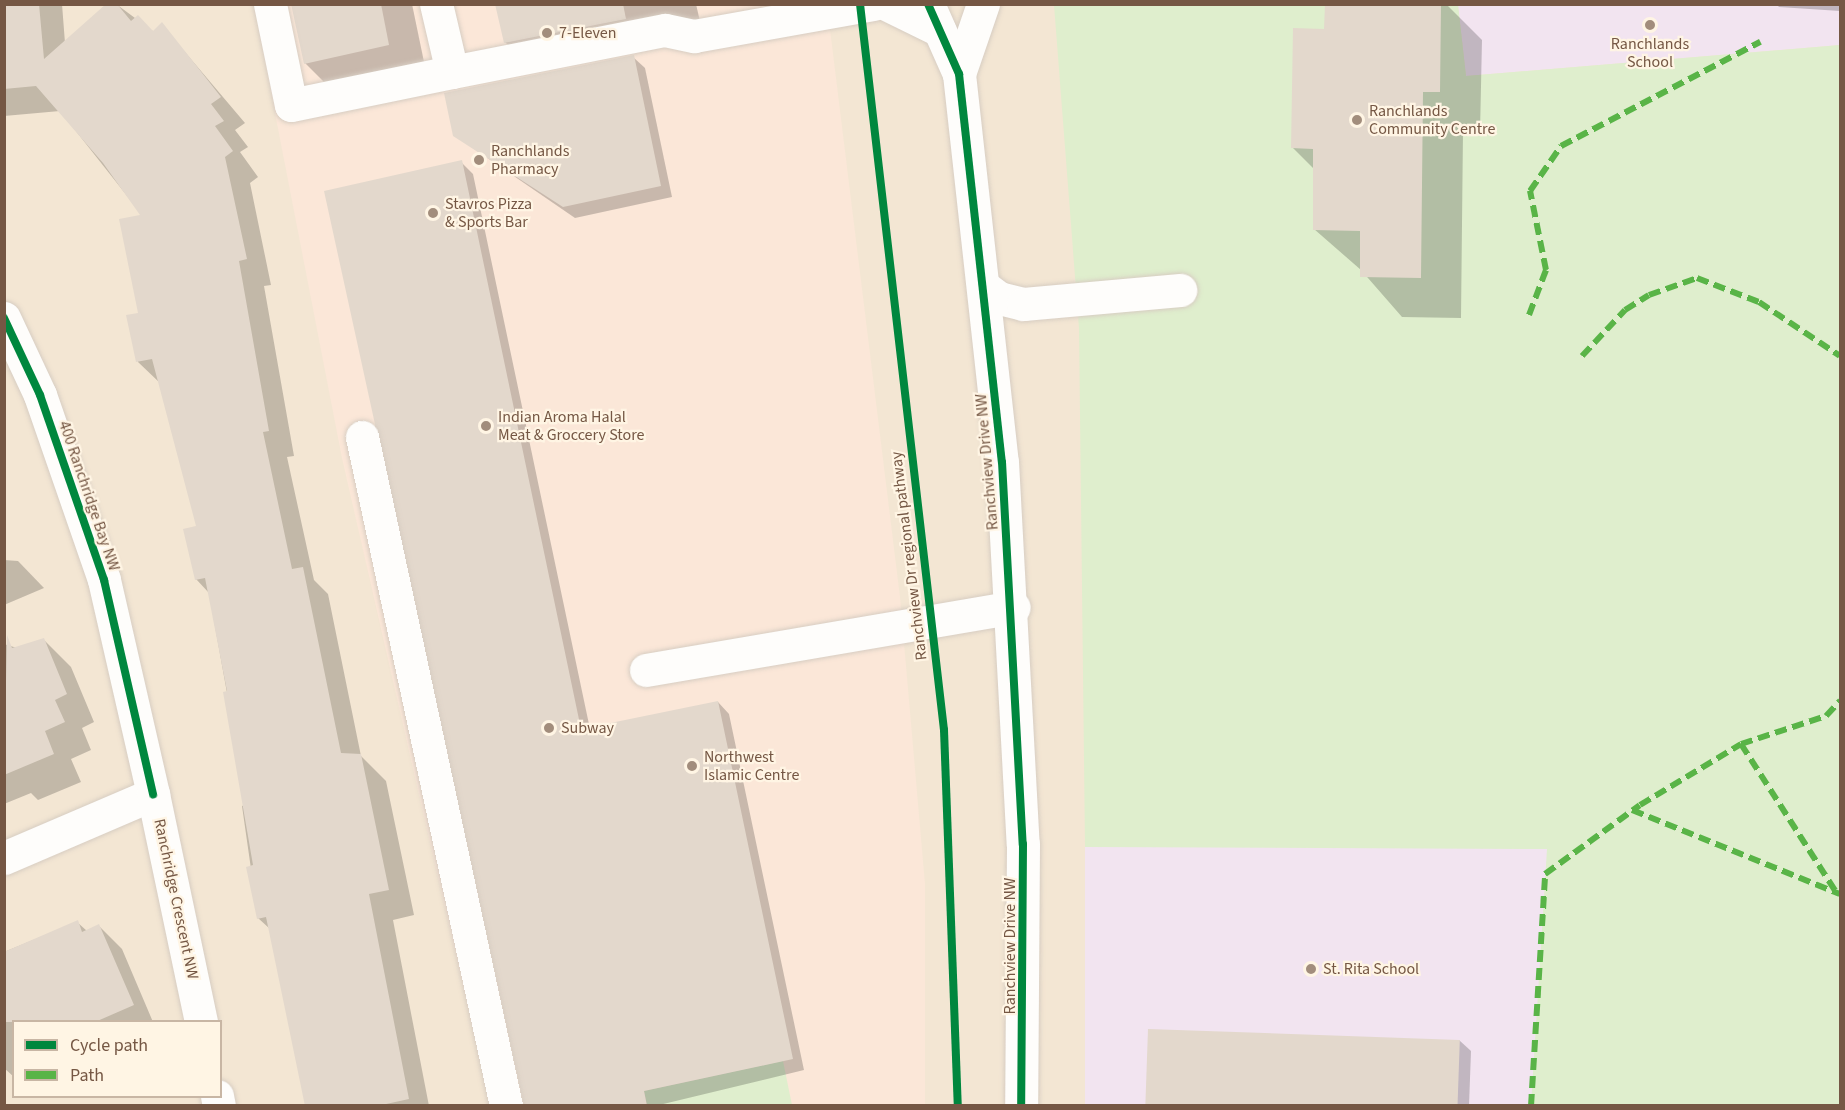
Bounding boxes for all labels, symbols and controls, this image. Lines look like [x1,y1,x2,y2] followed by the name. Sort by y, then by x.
[1643,18,1657,32] marker: Ranchlands School
[559,23,617,43] place label: 7-Eleven
[540,26,554,40] marker: 7-Eleven
[1611,34,1689,72] place label: Ranchlands School
[1369,101,1495,139] place label: Ranchlands Community Centre
[1350,113,1364,127] marker: Ranchlands Community Centre
[491,141,569,179] place label: Ranchlands Pharmacy
[472,153,486,167] marker: Ranchlands Pharmacy
[445,194,532,232] place label: Stavros Pizza & Sports Bar
[426,206,440,220] marker: Stavros Pizza & Sports Bar
[971,393,1003,531] street label: Ranchview Drive NW
[498,407,645,445] place label: Indian Aroma Halal Meat & Groccery Store
[54,418,124,574] street label: 400 Ranchridge Bay NW
[479,419,493,433] marker: Indian Aroma Halal Meat & Groccery Store
[887,451,931,661] street label: Ranchview Dr regional pathway
[561,718,614,738] place label: Subway
[542,721,556,735] marker: Subway
[704,747,799,785] place label: Northwest Islamic Centre
[685,759,699,773] marker: Northwest Islamic Centre
[150,817,202,981] street label: Ranchridge Crescent NW
[1000,878,1020,1014] street label: Ranchview Drive NW
[1323,959,1419,979] place label: St. Rita School
[1304,962,1318,976] marker: St. Rita School
[12,1020,222,1098] legend
[70,1033,148,1058] text: Cycle path
[70,1063,104,1088] text: Path

